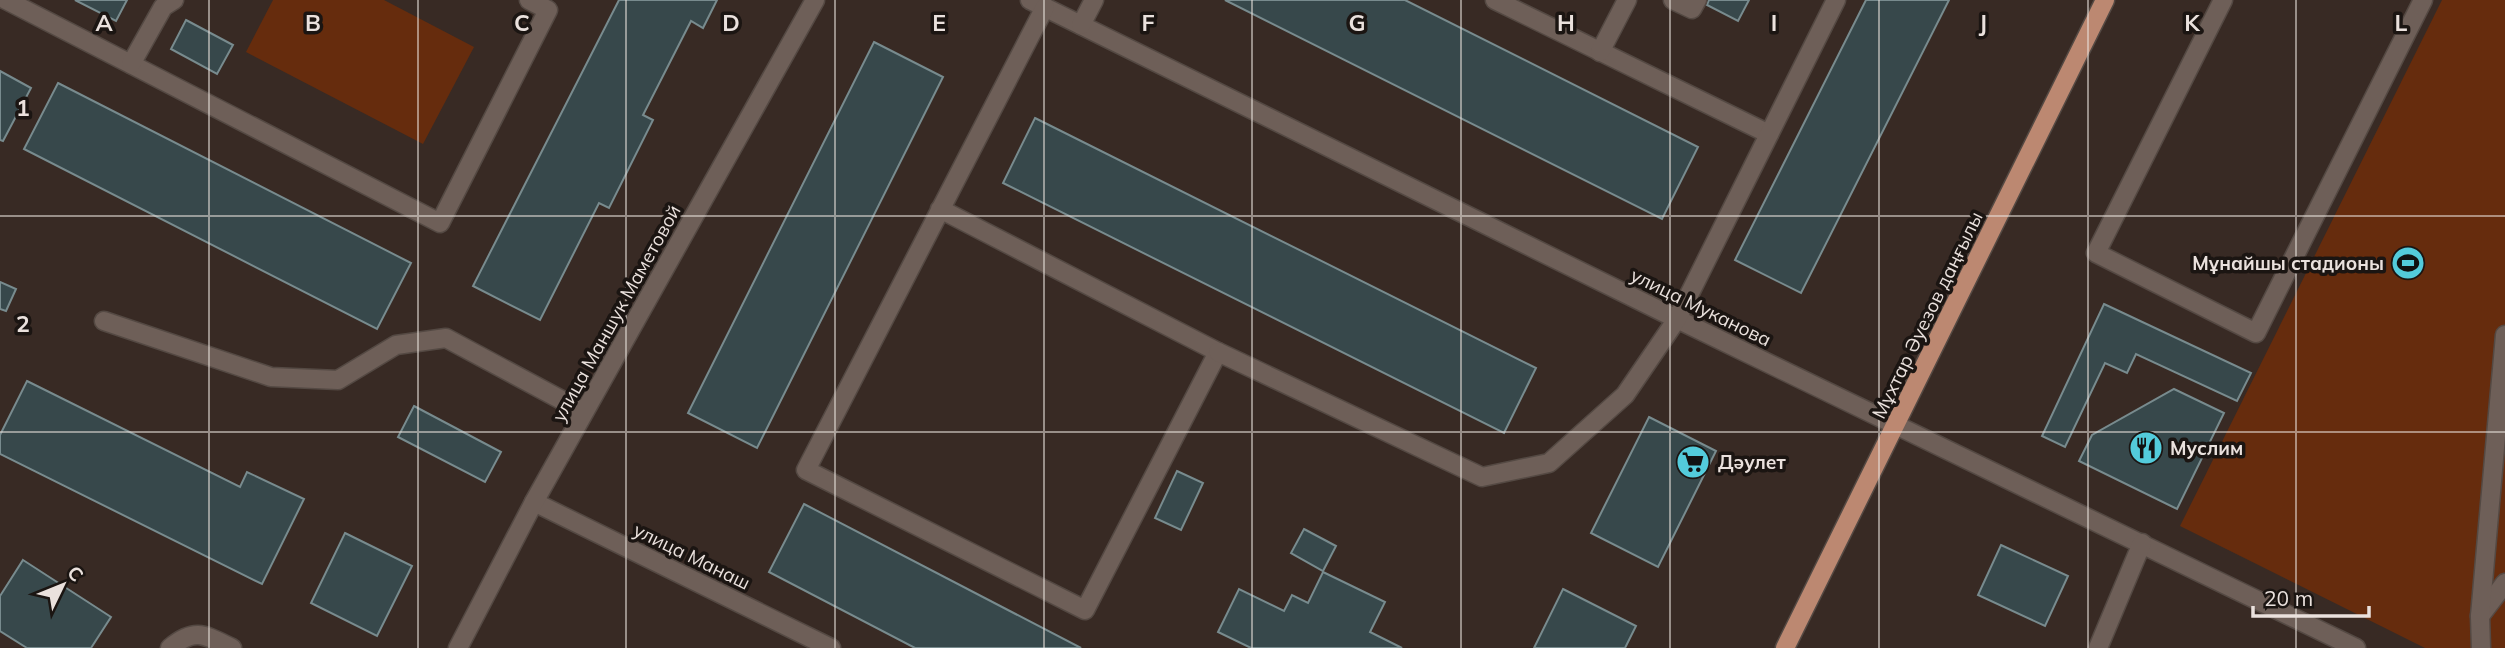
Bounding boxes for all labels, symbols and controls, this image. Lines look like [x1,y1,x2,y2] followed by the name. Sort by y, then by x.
[95,8,113,37] text: A
[305,8,321,37] text: B
[514,8,530,37] text: C
[722,8,740,37] text: D
[932,8,946,37] text: E
[1141,8,1155,37] text: F
[1348,8,1366,37] text: G
[1557,8,1575,37] text: H
[1771,8,1777,37] text: I
[1979,8,1987,37] text: J
[2184,8,2201,37] text: K
[2395,8,2408,37] text: L
[16,93,30,122] text: 1
[546,200,686,426] street label: улица Маншук Маметовой
[1866,207,1988,423] street label: Мұхтар Әуезов даңғылы
[2389,244,2427,282] sports icon: Мұнайшы стадионы
[2192,251,2384,275] place label: Мұнайшы стадионы
[1627,263,1775,351] street label: улица Муканова
[16,309,30,338] text: 2
[2127,429,2165,467] restaurant icon: Муслим
[2170,436,2243,460] place label: Муслим
[1674,443,1712,481] supermarket icon: Дәулет
[1718,450,1786,474] place label: Дәулет
[630,517,754,595] street label: улица Манаш
[28,550,98,620] north arrow
[62,560,89,586] text: С
[2253,574,2368,618] scale bar
[2264,585,2313,611] text: 20 m

